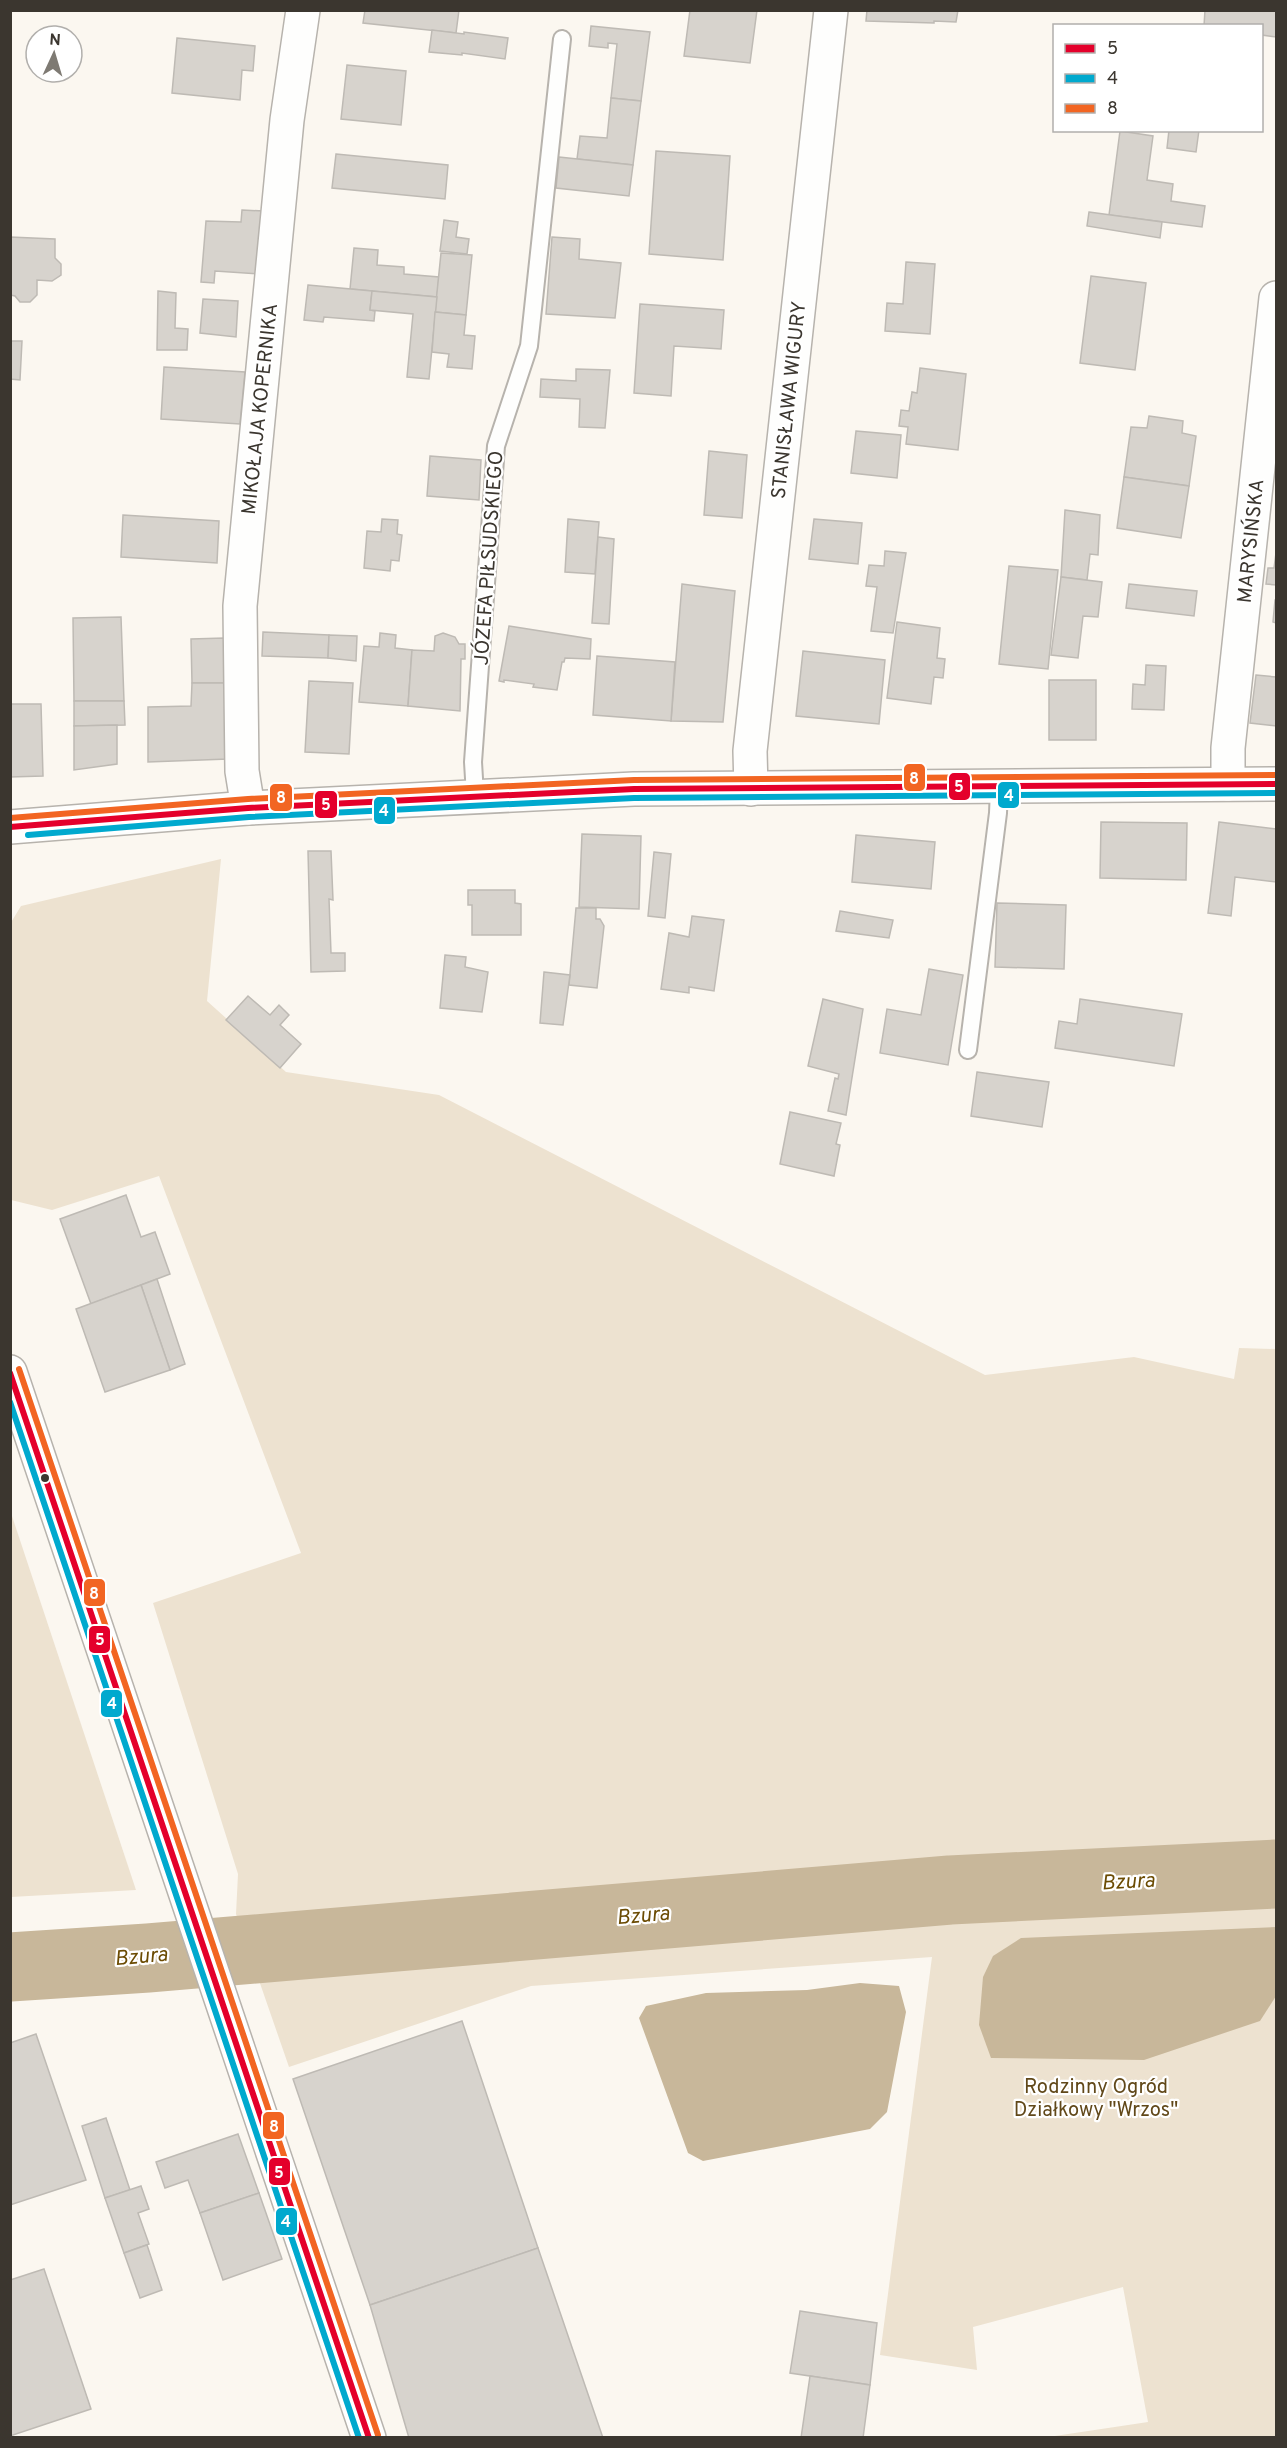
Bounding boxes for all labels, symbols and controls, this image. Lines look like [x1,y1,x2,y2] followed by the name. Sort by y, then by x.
[24,24,84,84] north arrow
[1053,24,1263,132] legend
[48,31,61,51] text: N
[1107,38,1118,61] text: 5
[1107,68,1118,91] text: 4
[1107,98,1118,121] text: 8
[767,300,813,500] street label: STANISŁAWA WIGURY
[237,302,285,516] street label: MIKOŁAJA KOPERNIKA
[468,450,510,666] street label: JÓZEFA PIŁSUDSKIEGO
[1231,478,1271,605] street label: MARYSIŃSKA
[903,763,926,792] line badge: 8
[909,770,919,790] text: 8
[948,772,971,801] line badge: 5
[954,778,964,798] text: 5
[997,781,1020,809] line badge: 4
[269,783,293,812] line badge: 8
[1004,787,1014,807] text: 4
[276,789,286,809] text: 8
[314,790,338,819] line badge: 5
[321,796,331,816] text: 5
[373,796,396,825] line badge: 4
[379,802,389,822] text: 4
[39,1472,51,1484] unlabelled marker
[83,1578,106,1607] line badge: 8
[89,1585,99,1605] text: 8
[88,1625,111,1654] line badge: 5
[95,1631,105,1651] text: 5
[100,1689,123,1718] line badge: 4
[107,1695,117,1715] text: 4
[1101,1868,1156,1897] water label: Bzura
[615,1901,671,1932] water label: Bzura
[113,1942,169,1973] water label: Bzura
[1014,2075,1178,2124] park label: Rodzinny Ogród Działkowy "Wrzos"
[262,2111,285,2140] line badge: 8
[269,2118,279,2138] text: 8
[268,2157,291,2186] line badge: 5
[274,2164,284,2184] text: 5
[275,2207,298,2236] line badge: 4
[281,2213,291,2233] text: 4

